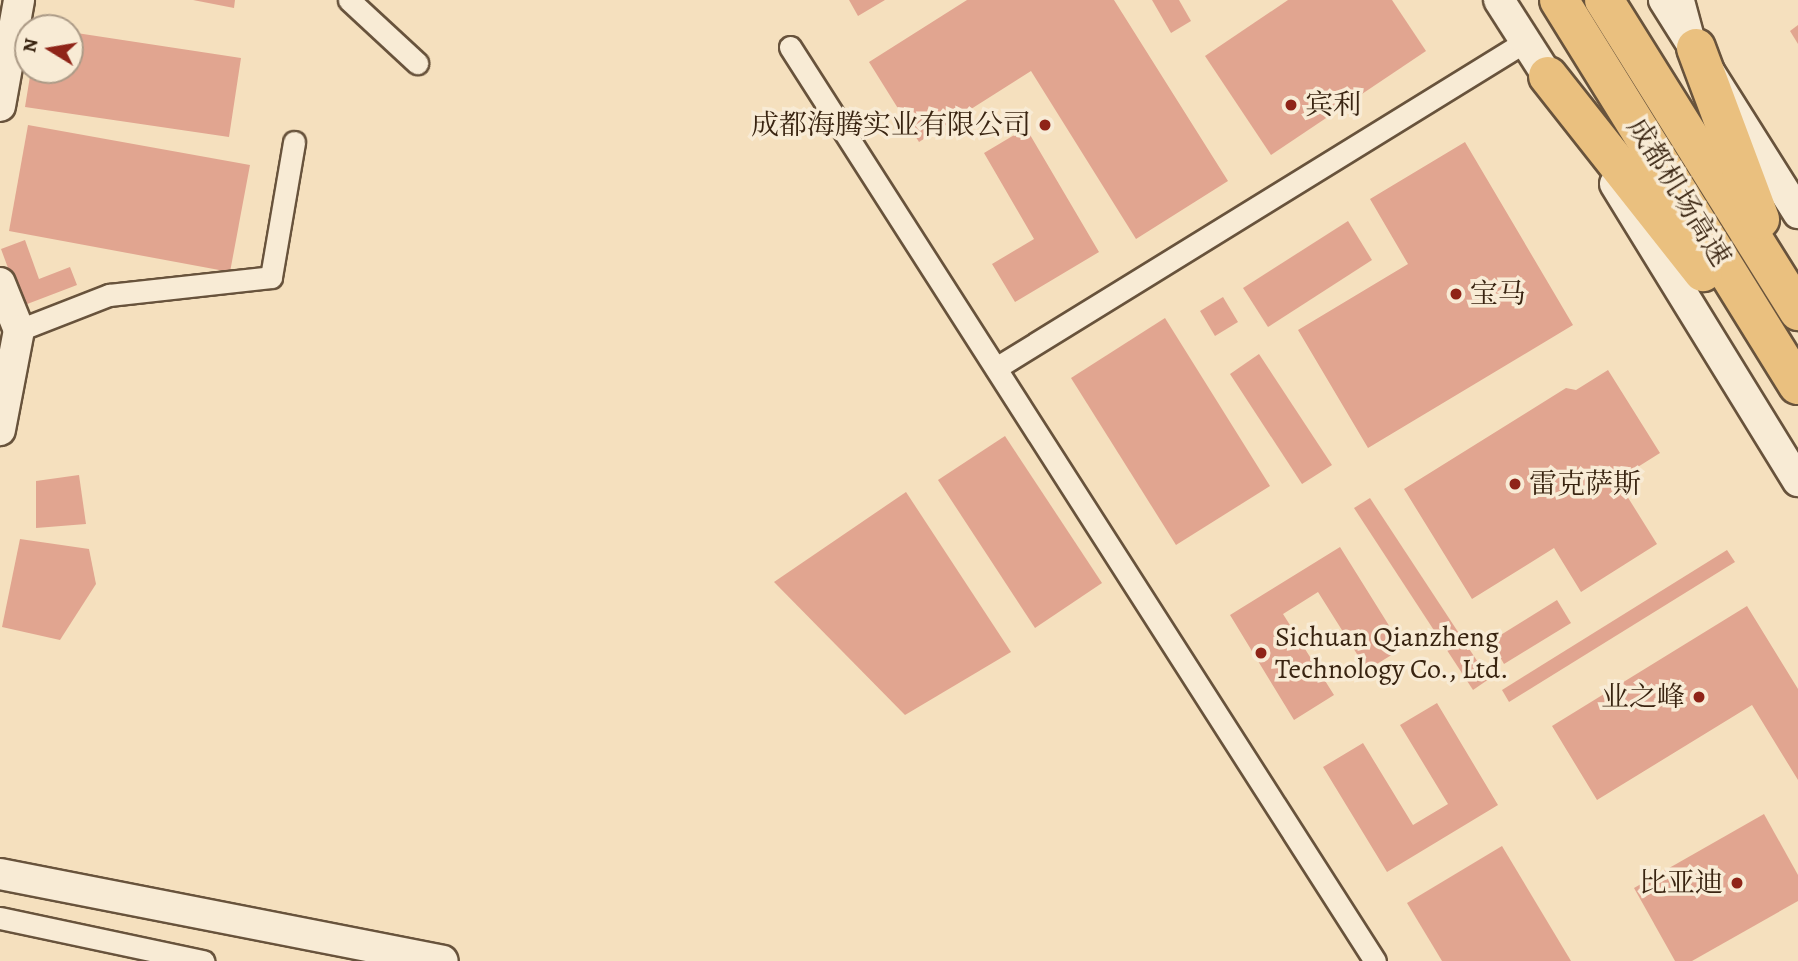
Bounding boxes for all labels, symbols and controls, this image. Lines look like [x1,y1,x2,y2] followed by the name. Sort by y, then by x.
[14,14,84,84] north arrow
[16,36,44,55] text: N
[1305,88,1361,122] place label: 宾利
[1283,97,1299,113] marker: 宾利
[751,108,1031,142] place label: 成都海腾实业有限公司
[1620,112,1738,272] street label: 成都机场高速
[1037,117,1053,133] marker: 成都海腾实业有限公司
[1470,277,1526,311] place label: 宝马
[1448,286,1464,302] marker: 宝马
[1529,467,1641,501] place label: 雷克萨斯
[1507,476,1523,492] marker: 雷克萨斯
[1275,620,1509,686] place label: Sichuan Qianzheng Technology Co., Ltd.
[1253,645,1269,661] marker: Sichuan Qianzheng Technology Co., Ltd.
[1601,680,1685,714] place label: 业之峰
[1691,689,1707,705] marker: 业之峰
[1639,866,1723,900] place label: 比亚迪
[1729,875,1745,891] marker: 比亚迪

